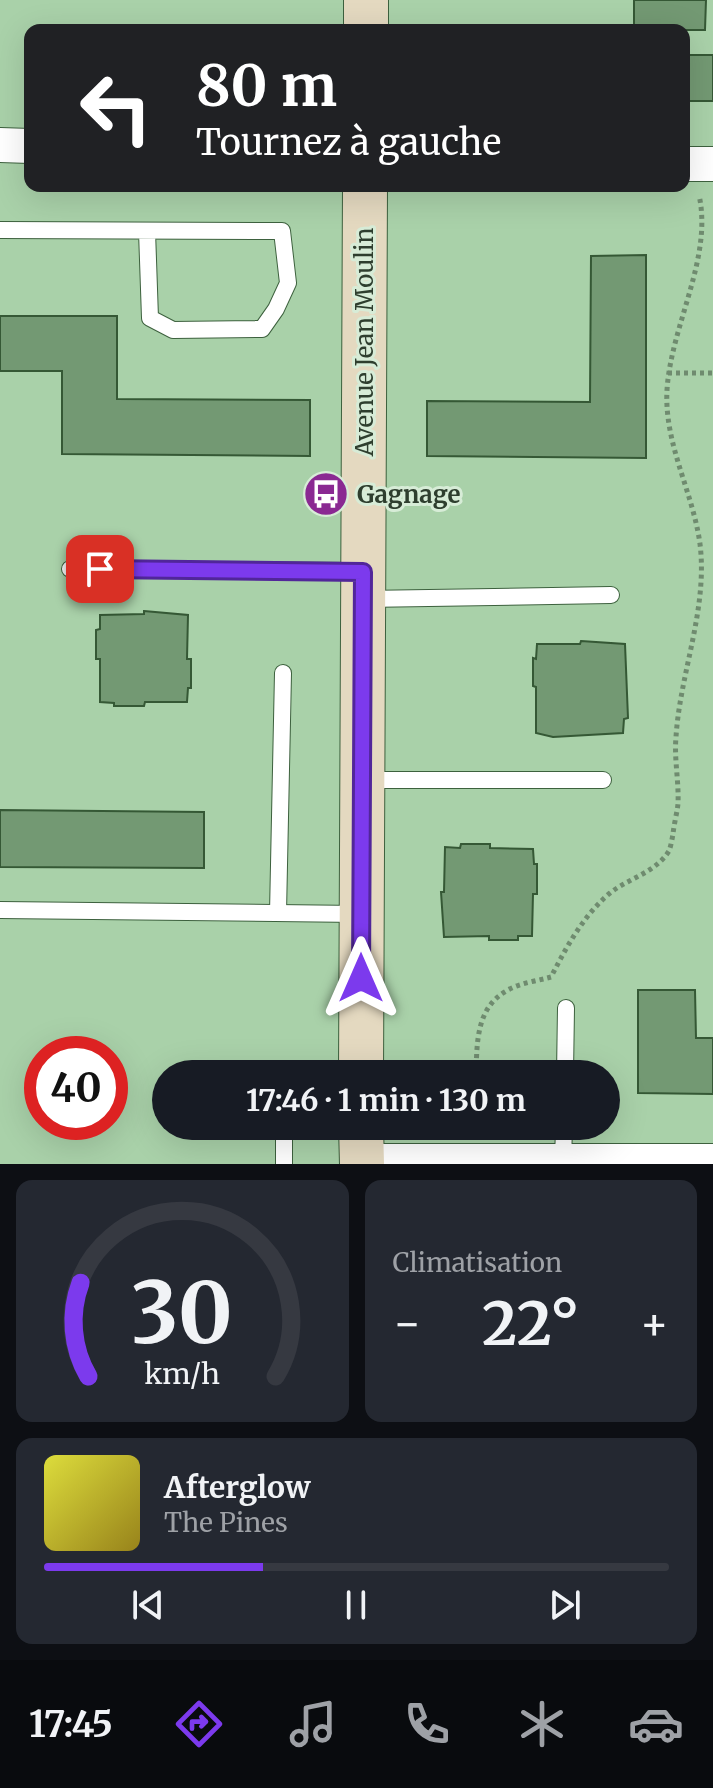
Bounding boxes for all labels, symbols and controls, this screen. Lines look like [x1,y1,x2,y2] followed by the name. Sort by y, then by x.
[196,51,337,121] text: 80 m
[64,56,168,160] icon: left
[196,120,501,165] text: Tournez à gauche
[349,228,380,457] street label: Avenue Jean Moulin
[302,470,350,518] bus stop icon: Gagnage
[357,479,460,510] place label: Gagnage
[66,535,134,603] pin
[78,547,122,591] icon: arrive
[319,936,403,1020] position arrow
[24,1036,128,1140] speed limit sign: 40
[246,1081,526,1119] text: 17:46 · 1 min · 130 m
[393,1246,562,1279] text: Climatisation
[131,1261,233,1366] text: 30
[482,1286,579,1361] text: 22°
[393,1296,422,1351] text: −
[640,1296,669,1351] text: +
[144,1356,220,1392] text: km/h
[164,1468,311,1506] text: Afterglow
[164,1506,288,1539] text: The Pines
[126,1583,170,1627] icon: previous
[334,1583,378,1627] icon: pause
[543,1583,587,1627] icon: next
[171,1696,227,1752] icon: directions
[285,1696,341,1752] icon: music
[399,1696,455,1752] icon: phone
[514,1696,570,1752] icon: climate
[628,1696,684,1752] icon: car
[29,1702,113,1747] text: 17:45

